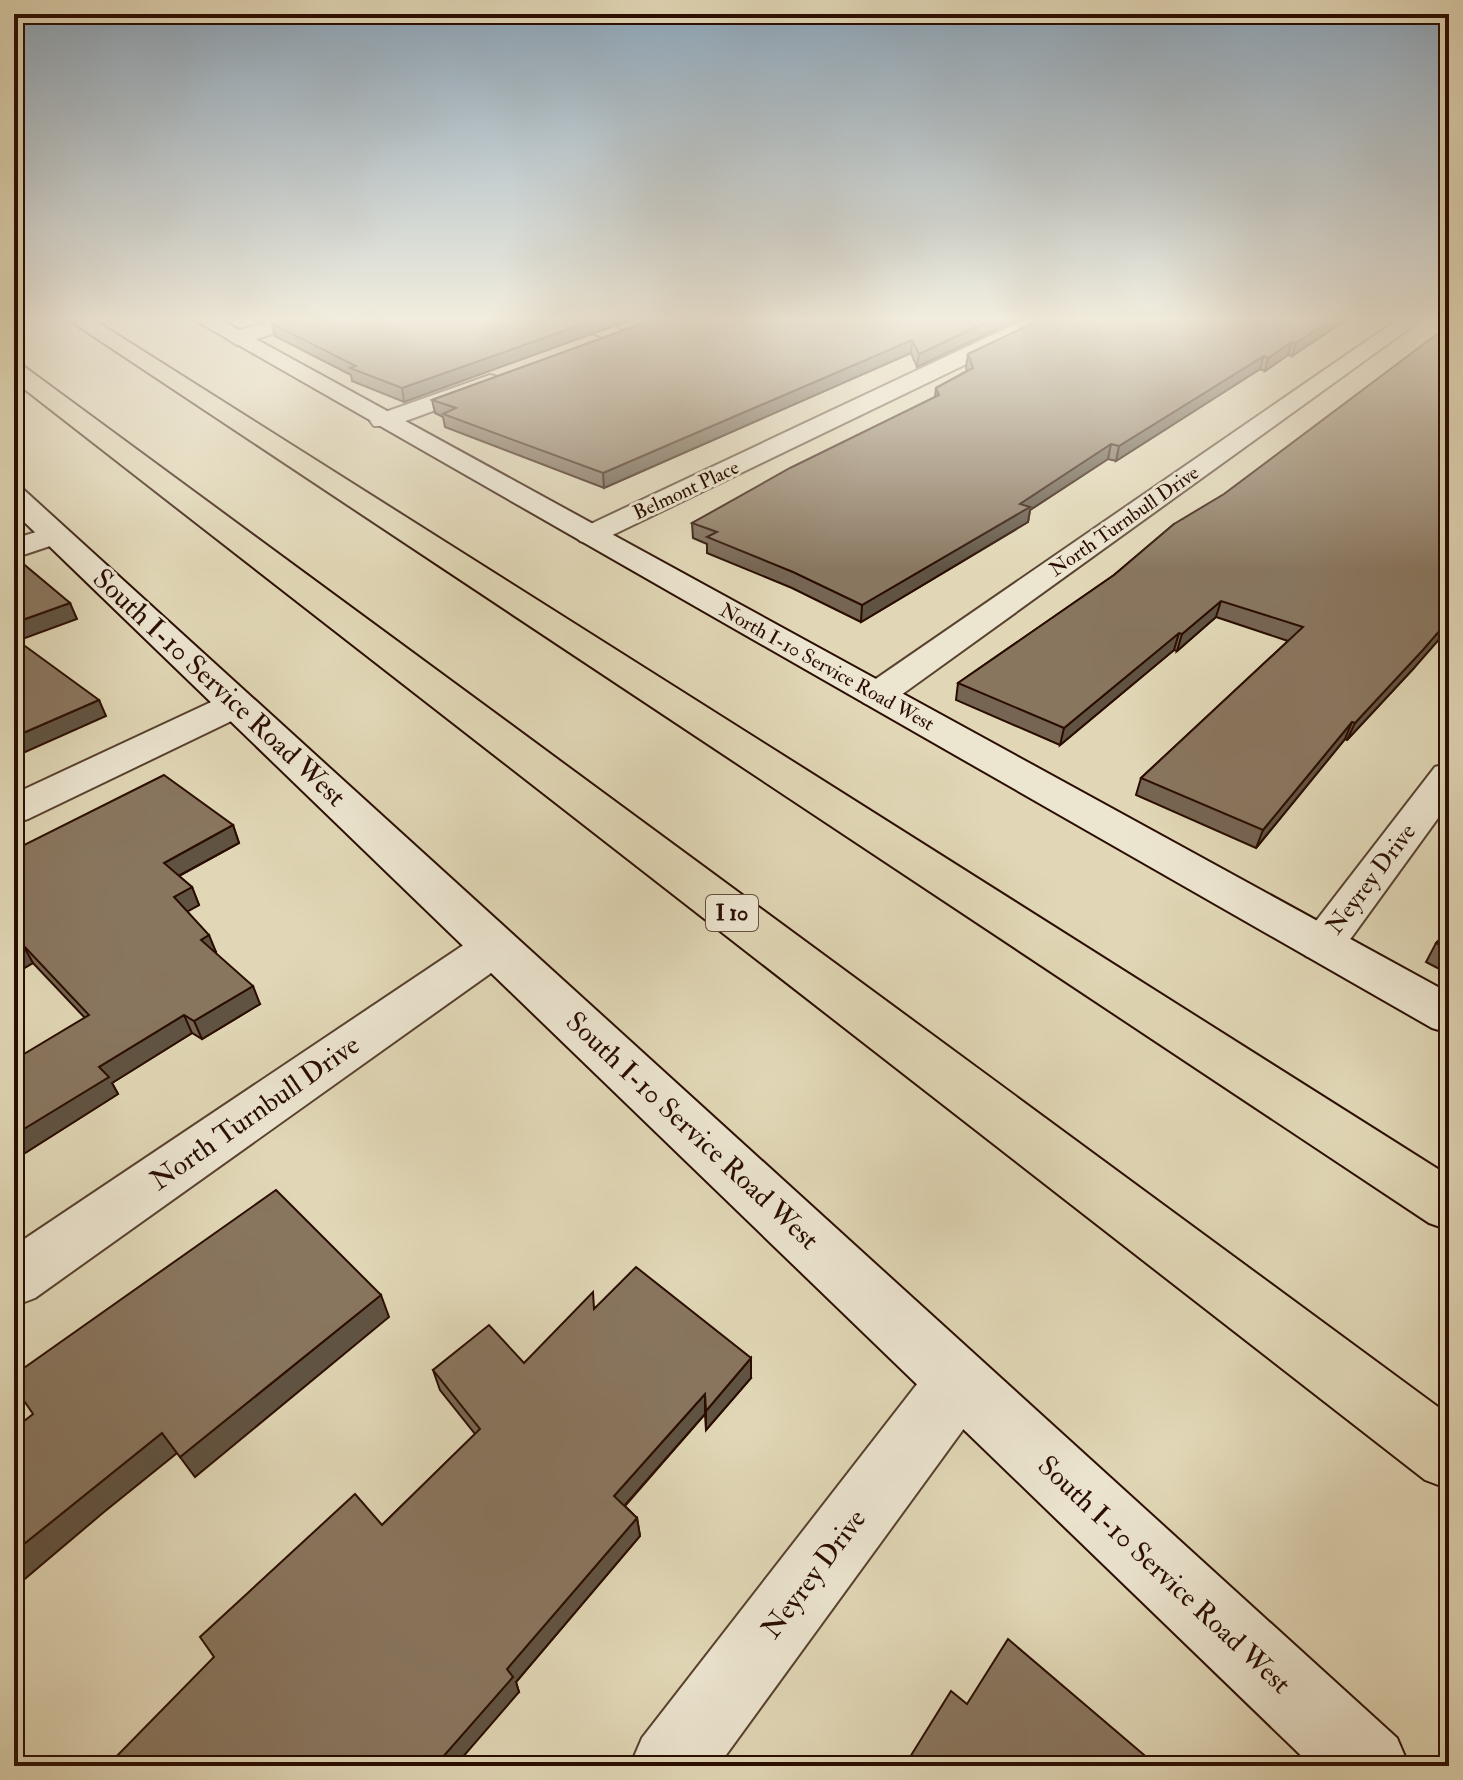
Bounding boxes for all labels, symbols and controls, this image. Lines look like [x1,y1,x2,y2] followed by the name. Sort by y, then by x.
[629,455,743,525] street label: Belmont Place
[1044,460,1204,582] street label: North Turnbull Drive
[85,562,353,814] street label: South I-10 Service Road West
[715,597,939,737] street label: North I-10 Service Road West
[1319,817,1423,941] street label: Neyrey Drive
[706,895,758,931] road number: I 10
[558,1005,826,1257] street label: South I-10 Service Road West
[144,1027,367,1198] street label: North Turnbull Drive
[1030,1449,1298,1701] street label: South I-10 Service Road West
[754,1502,874,1646] street label: Neyrey Drive

